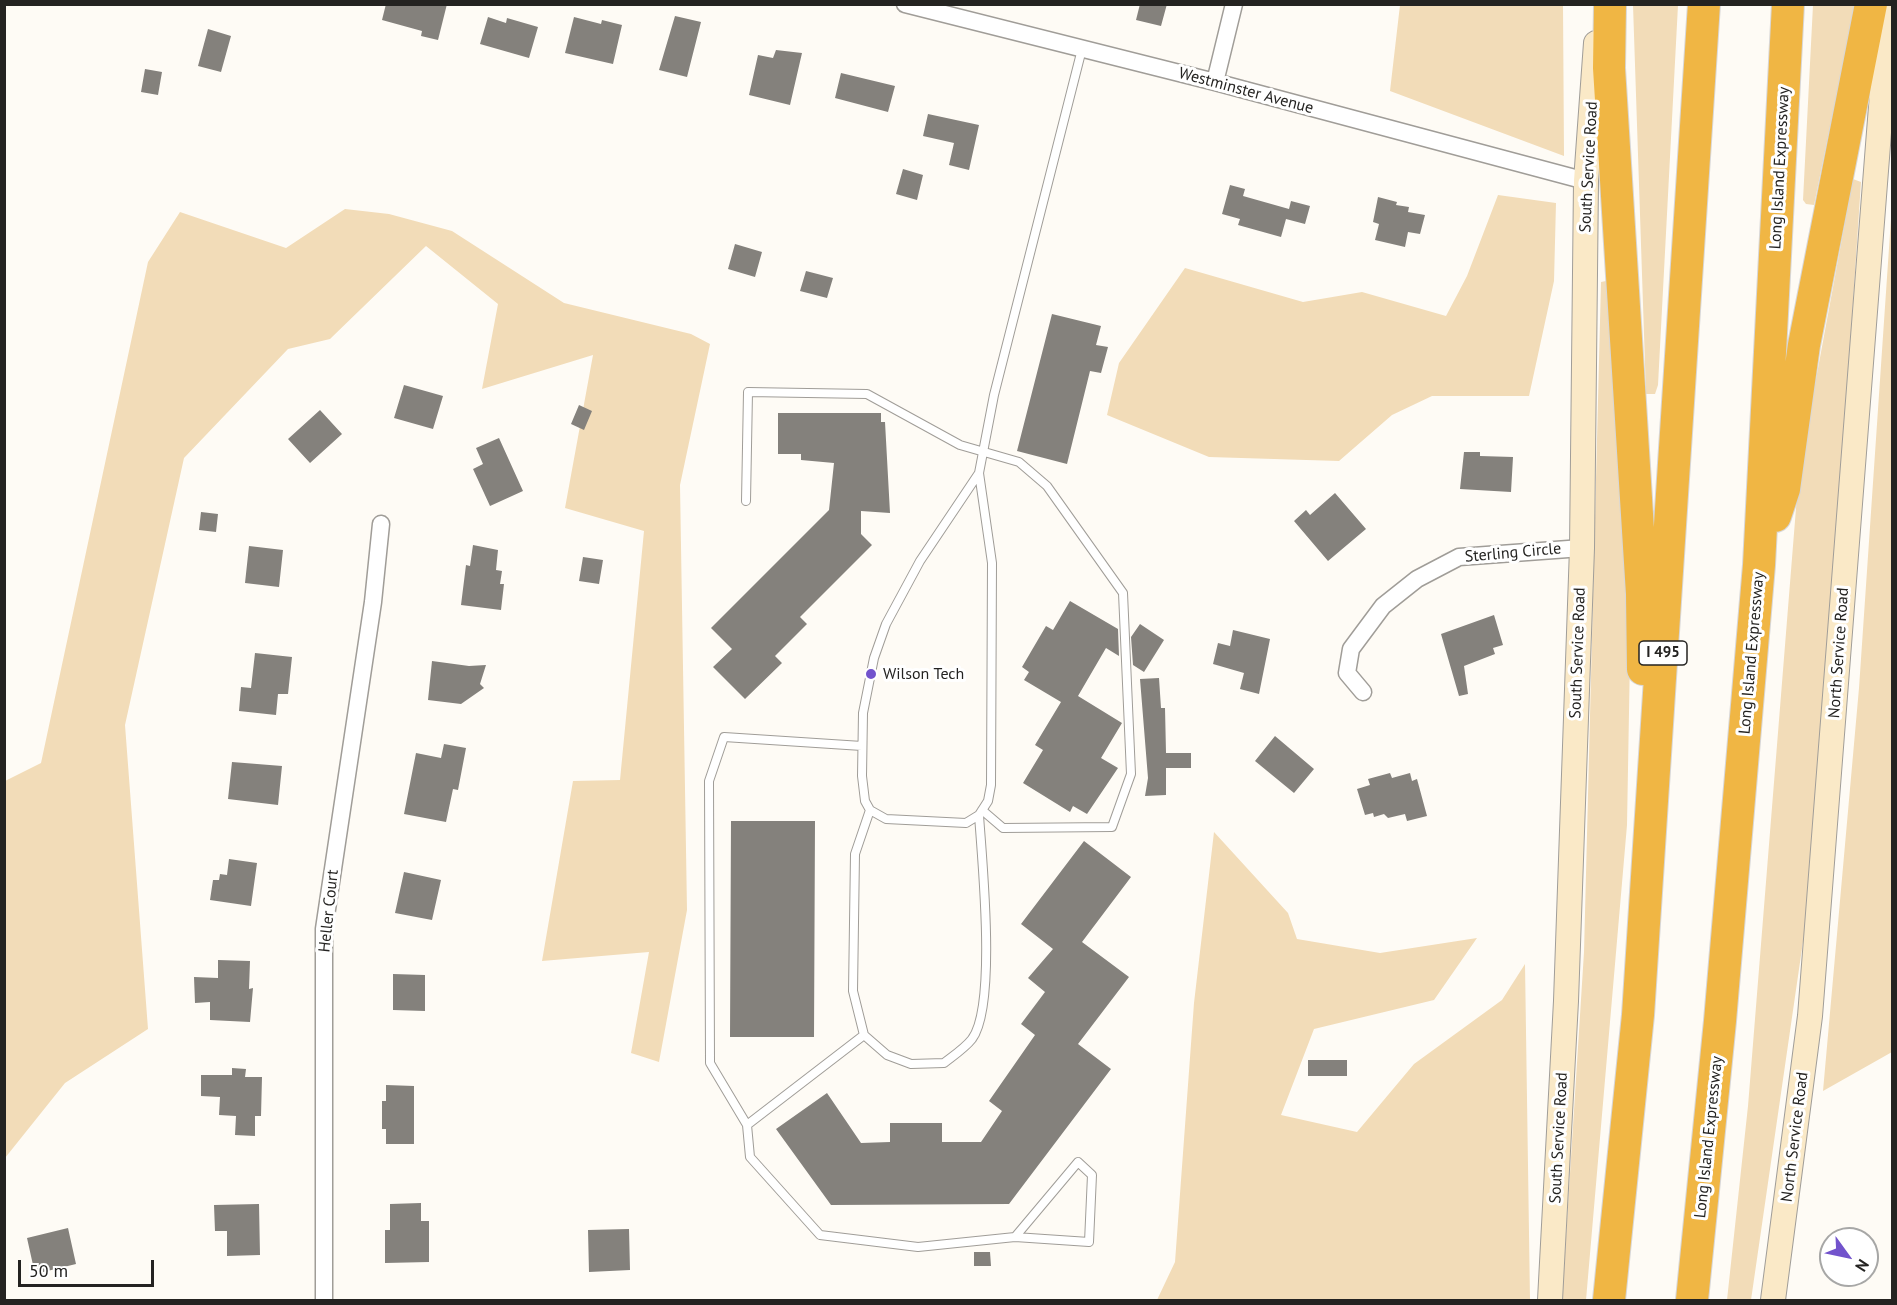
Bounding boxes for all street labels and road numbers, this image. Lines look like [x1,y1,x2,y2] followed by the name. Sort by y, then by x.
[1177,64,1315,118] street label: Westminster Avenue
[1766,86,1794,250] street label: Long Island Expressway
[1576,101,1602,233] street label: South Service Road
[1464,539,1562,567] street label: Sterling Circle
[1735,571,1769,735] street label: Long Island Expressway
[1566,587,1590,719] street label: South Service Road
[1825,587,1853,719] street label: North Service Road
[1639,641,1687,665] road number: I 495
[315,869,343,953] street label: Heller Court
[1691,1055,1727,1219] street label: Long Island Expressway
[1777,1071,1813,1203] street label: North Service Road
[1546,1072,1572,1204] street label: South Service Road

